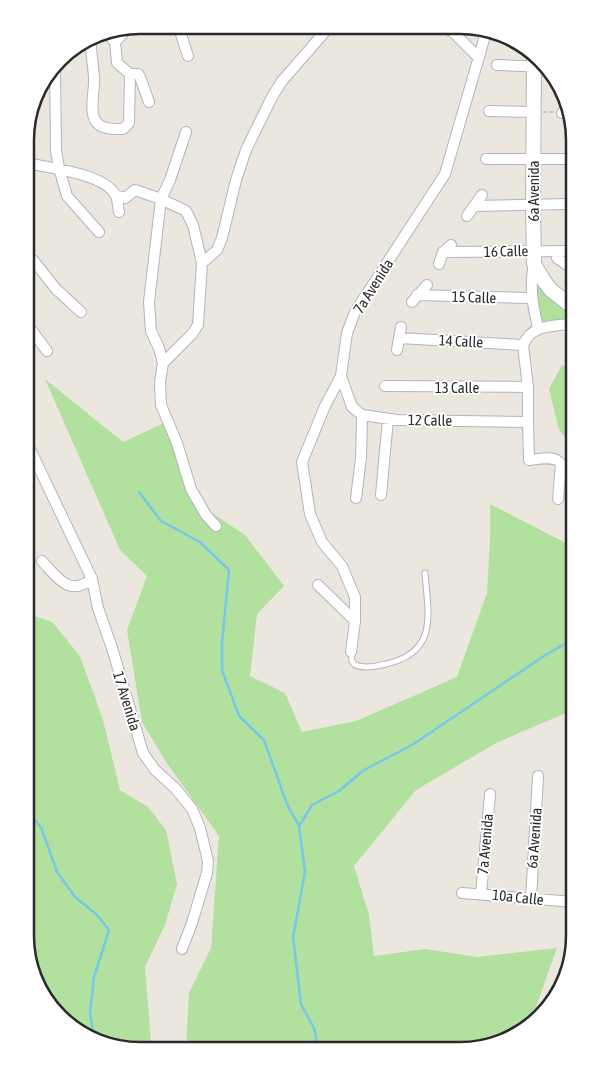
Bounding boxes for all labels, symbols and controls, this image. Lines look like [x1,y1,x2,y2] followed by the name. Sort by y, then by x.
[525,160,542,222] street label: 6a Avenida
[484,242,529,260] street label: 16 Calle
[350,256,396,316] street label: 7a Avenida
[451,288,497,306] street label: 15 Calle
[438,331,484,351] street label: 14 Calle
[435,379,479,396] street label: 13 Calle
[408,411,453,429] street label: 12 Calle
[110,669,144,733] street label: 17 Avenida
[523,807,545,869] street label: 6a Avenida
[474,813,496,875] street label: 7a Avenida
[492,886,545,908] street label: 10a Calle

